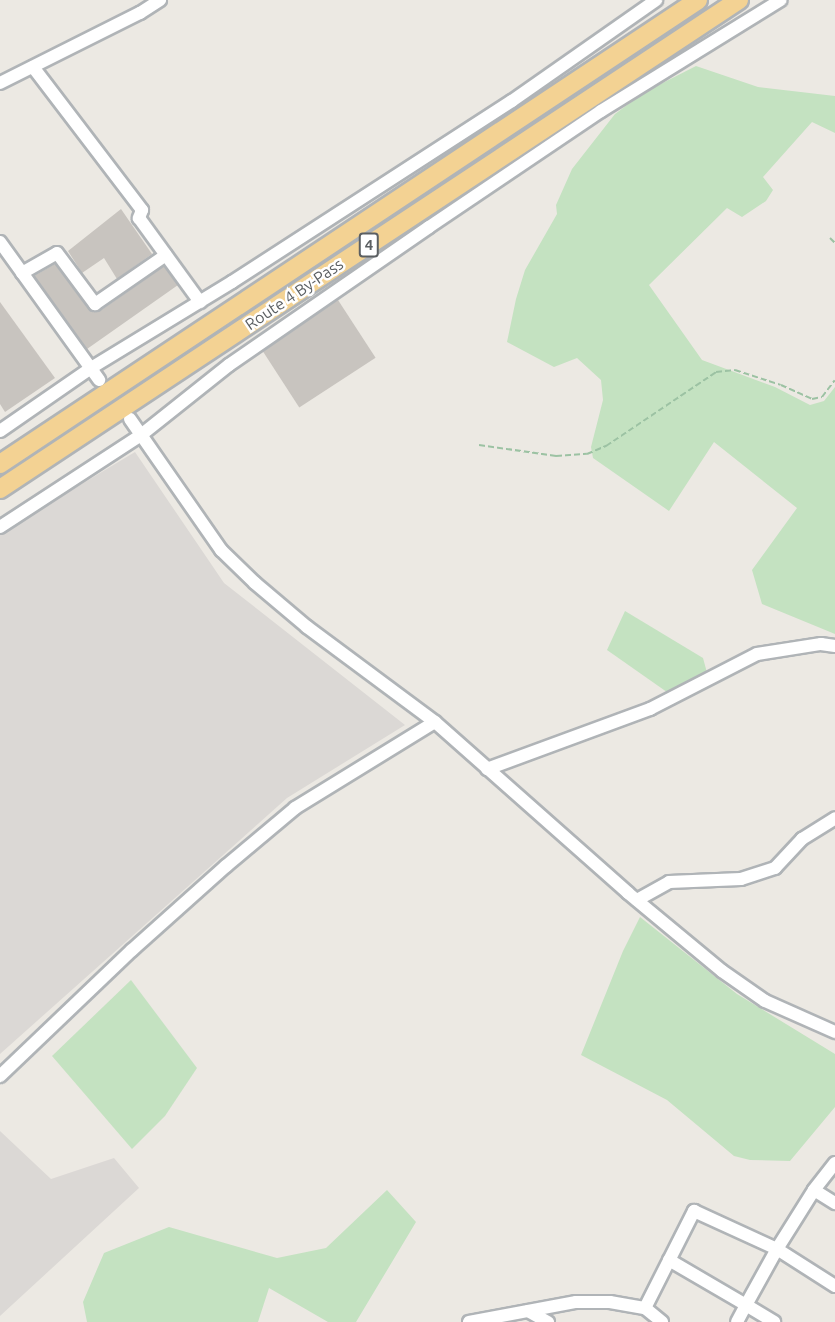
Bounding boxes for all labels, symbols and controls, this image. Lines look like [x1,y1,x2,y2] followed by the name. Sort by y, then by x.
[358,233,380,257] road number: 4
[241,254,347,334] street label: Route 4 By-Pass

